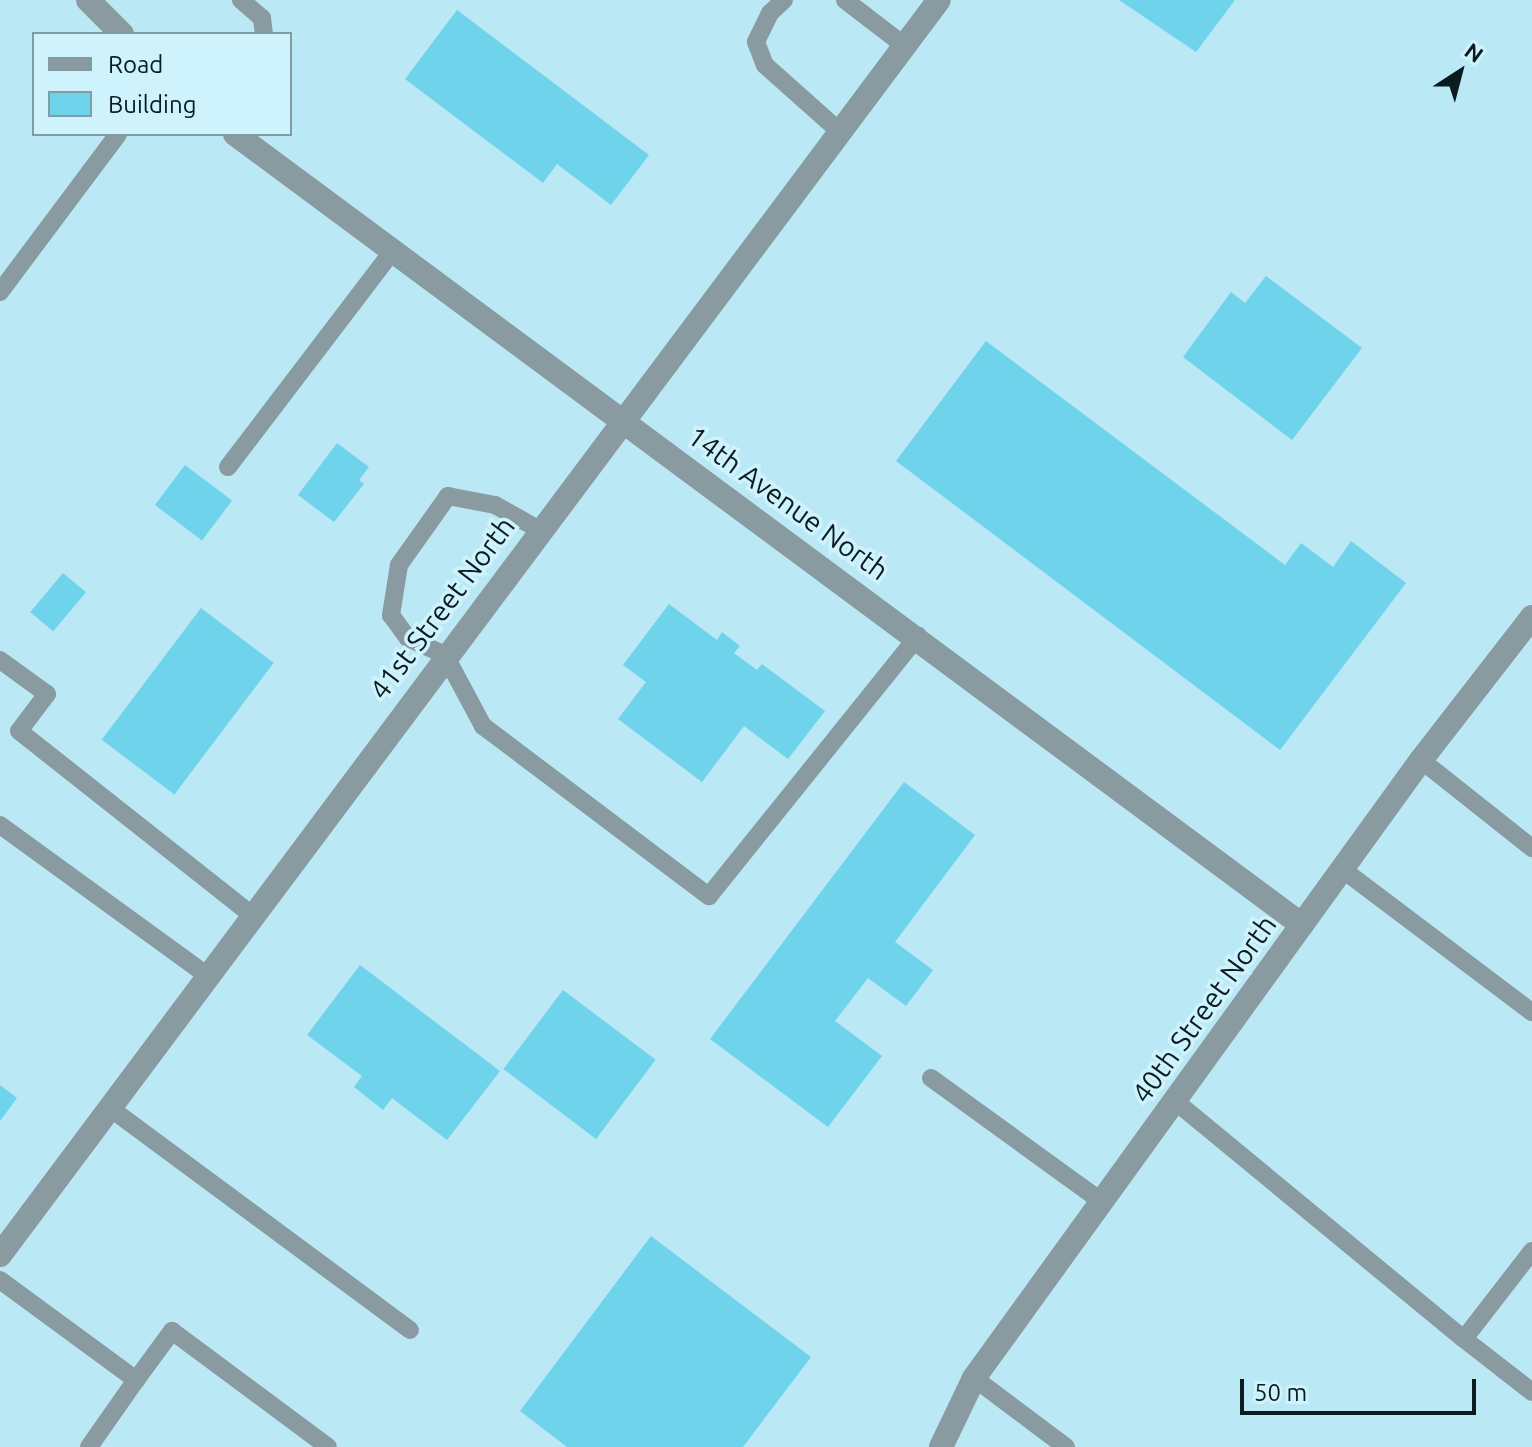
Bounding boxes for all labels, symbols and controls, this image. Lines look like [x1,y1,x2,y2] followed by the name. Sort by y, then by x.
[32,32,292,136] legend
[1420,32,1500,112] north arrow
[1460,37,1488,67] text: N
[108,51,163,78] text: Road
[108,91,196,118] text: Building
[681,419,895,587] street label: 14th Avenue North
[362,510,522,706] street label: 41st Street North
[1125,909,1283,1109] street label: 40th Street North
[1244,1363,1480,1413] scale bar
[1254,1379,1307,1406] text: 50 m

